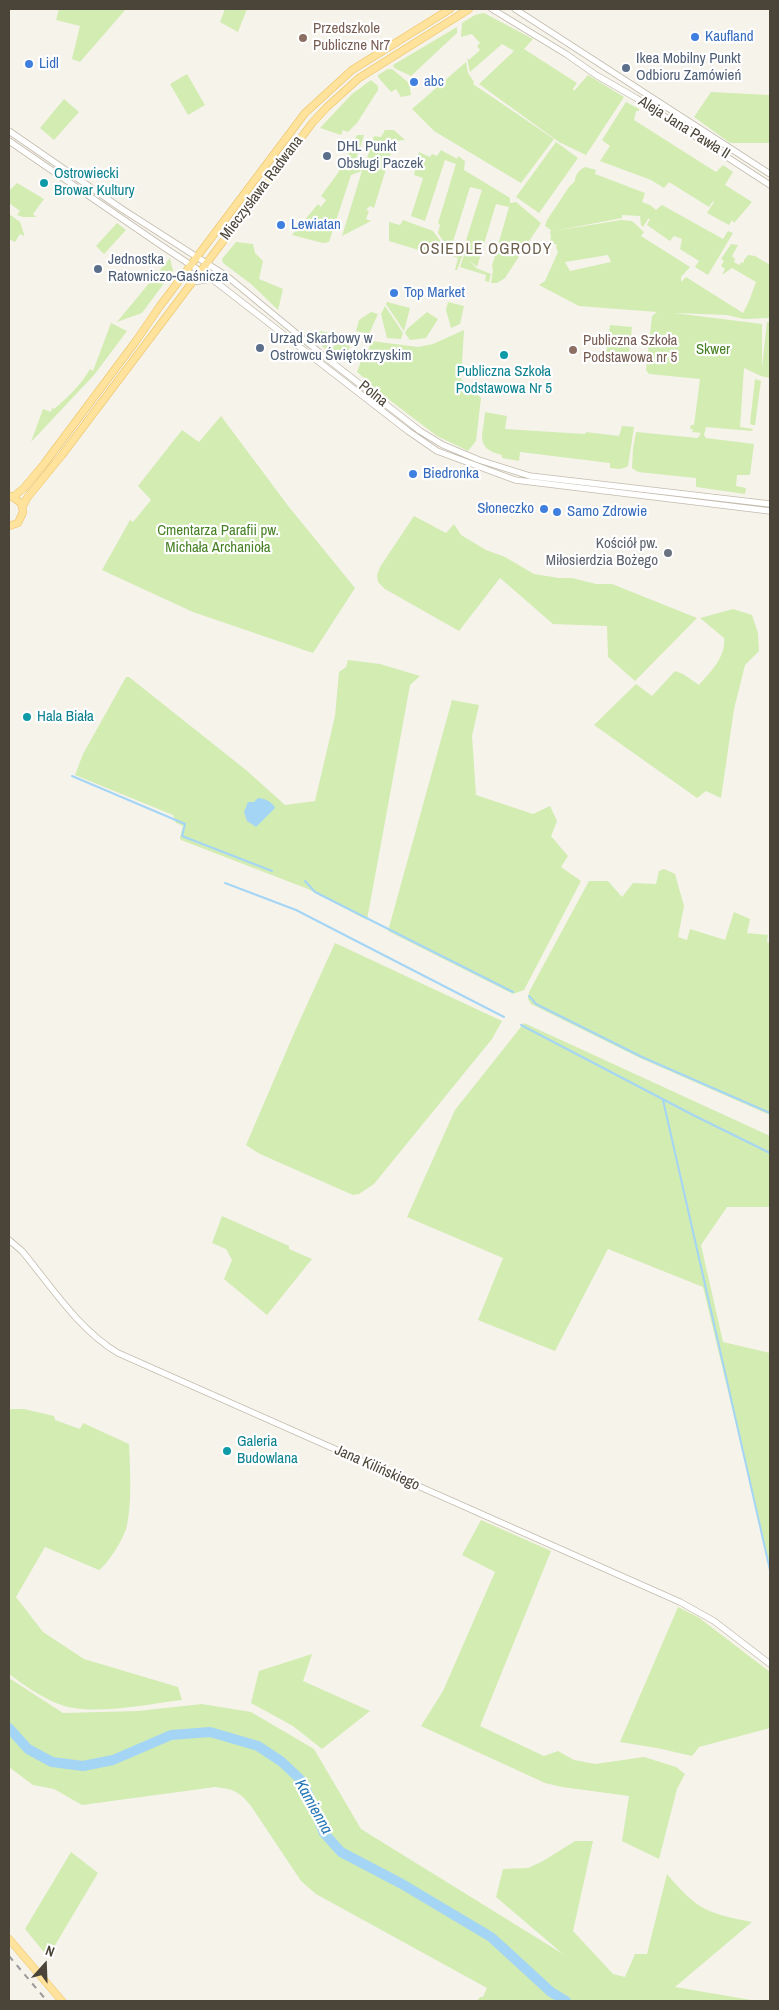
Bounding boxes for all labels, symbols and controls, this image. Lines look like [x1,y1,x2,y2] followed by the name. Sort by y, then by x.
[313,20,390,55] place label: Przedszkole Publiczne Nr7
[705,28,754,46] place label: Kaufland
[689,31,701,43] marker: Kaufland
[297,32,309,44] marker: Przedszkole Publiczne Nr7
[636,50,741,85] place label: Ikea Mobilny Punkt Odbioru Zamówień
[39,55,59,73] place label: Lidl
[23,58,35,70] marker: Lidl
[620,62,632,74] marker: Ikea Mobilny Punkt Odbioru Zamówień
[424,73,444,91] place label: abc
[408,76,420,88] marker: abc
[635,93,733,163] street label: Aleja Jana Pawła II
[217,132,307,244] street label: Mieczysława Radwana
[337,138,423,173] place label: DHL Punkt Obsługi Paczek
[321,150,333,162] marker: DHL Punkt Obsługi Paczek
[54,165,135,200] place label: Ostrowiecki Browar Kultury
[38,177,50,189] marker: Ostrowiecki Browar Kultury
[291,216,341,234] place label: Lewiatan
[275,219,287,231] marker: Lewiatan
[418,240,554,260] district label: OSIEDLE OGRODY
[108,251,228,286] place label: Jednostka Ratowniczo-Gaśnicza
[92,263,104,275] marker: Jednostka Ratowniczo-Gaśnicza
[404,284,465,302] place label: Top Market
[388,287,400,299] marker: Top Market
[270,330,411,365] place label: Urząd Skarbowy w Ostrowcu Świętokrzyskim
[583,332,677,367] place label: Publiczna Szkoła Podstawowa nr 5
[696,341,730,359] park label: Skwer
[254,342,266,354] marker: Urząd Skarbowy w Ostrowcu Świętokrzyskim
[567,344,579,356] marker: Publiczna Szkoła Podstawowa nr 5
[498,349,510,361] marker: Publiczna Szkoła Podstawowa Nr 5
[456,363,552,398] place label: Publiczna Szkoła Podstawowa Nr 5
[355,377,391,411] street label: Polna
[423,465,479,483] place label: Biedronka
[407,468,419,480] marker: Biedronka
[477,500,534,518] place label: Słoneczko
[538,503,550,515] marker: Słoneczko
[567,503,647,521] place label: Samo Zdrowie
[551,506,563,518] marker: Samo Zdrowie
[157,522,279,557] park label: Cmentarza Parafii pw. Michała Archanioła
[546,535,658,570] place label: Kościół pw. Miłosierdzia Bożego
[662,547,674,559] marker: Kościół pw. Miłosierdzia Bożego
[37,708,94,726] place label: Hala Biała
[21,711,33,723] marker: Hala Biała
[237,1433,298,1468] place label: Galeria Budowlana
[332,1441,422,1495] street label: Jana Kilińskiego
[221,1445,233,1457] marker: Galeria Budowlana
[290,1776,336,1838] water label: Kamienna
[20,1940,70,1990] north arrow
[43,1941,57,1961] text: N

